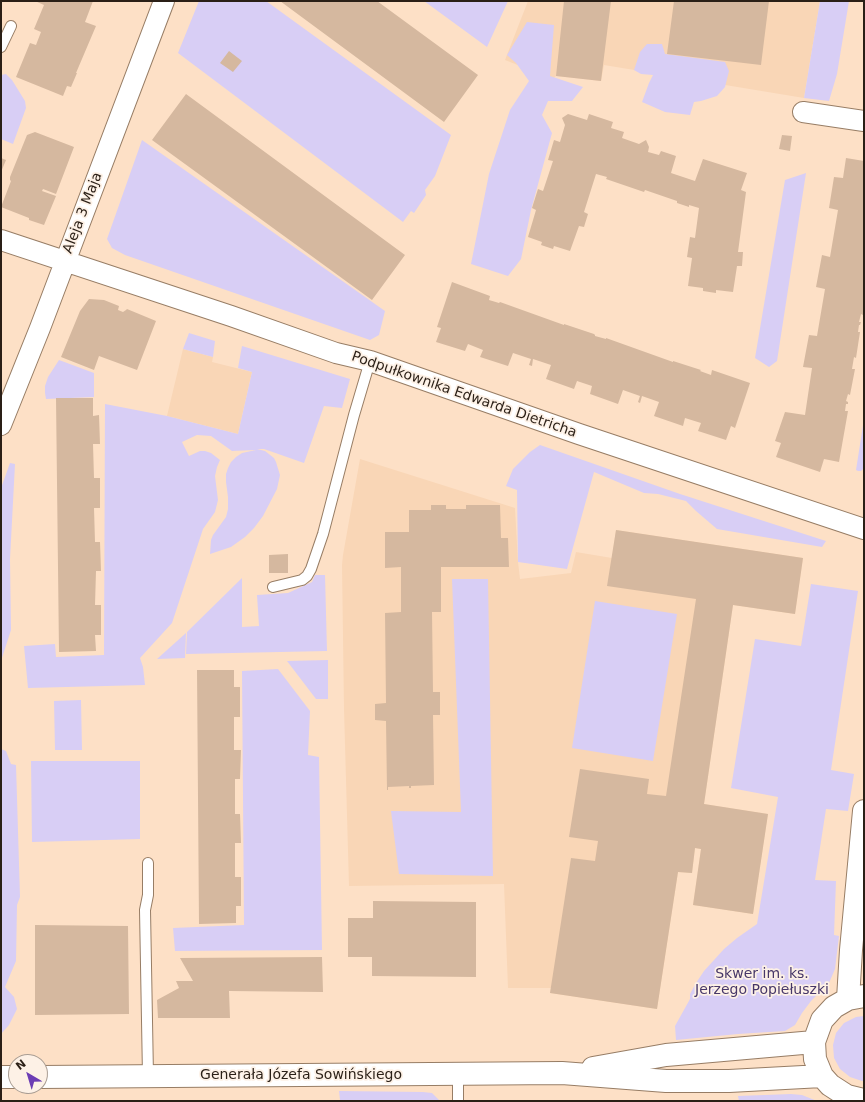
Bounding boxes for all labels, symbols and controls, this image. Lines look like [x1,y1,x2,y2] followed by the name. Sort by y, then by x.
[60,170,106,256] street label: Aleja 3 Maja
[349,348,579,442] street label: Podpułkownika Edwarda Dietricha
[695,966,829,998] park label: Skwer im. ks. Jerzego Popiełuszki
[8,1054,48,1094] north arrow
[13,1057,29,1073] text: N
[200,1067,402,1083] street label: Generała Józefa Sowińskiego

